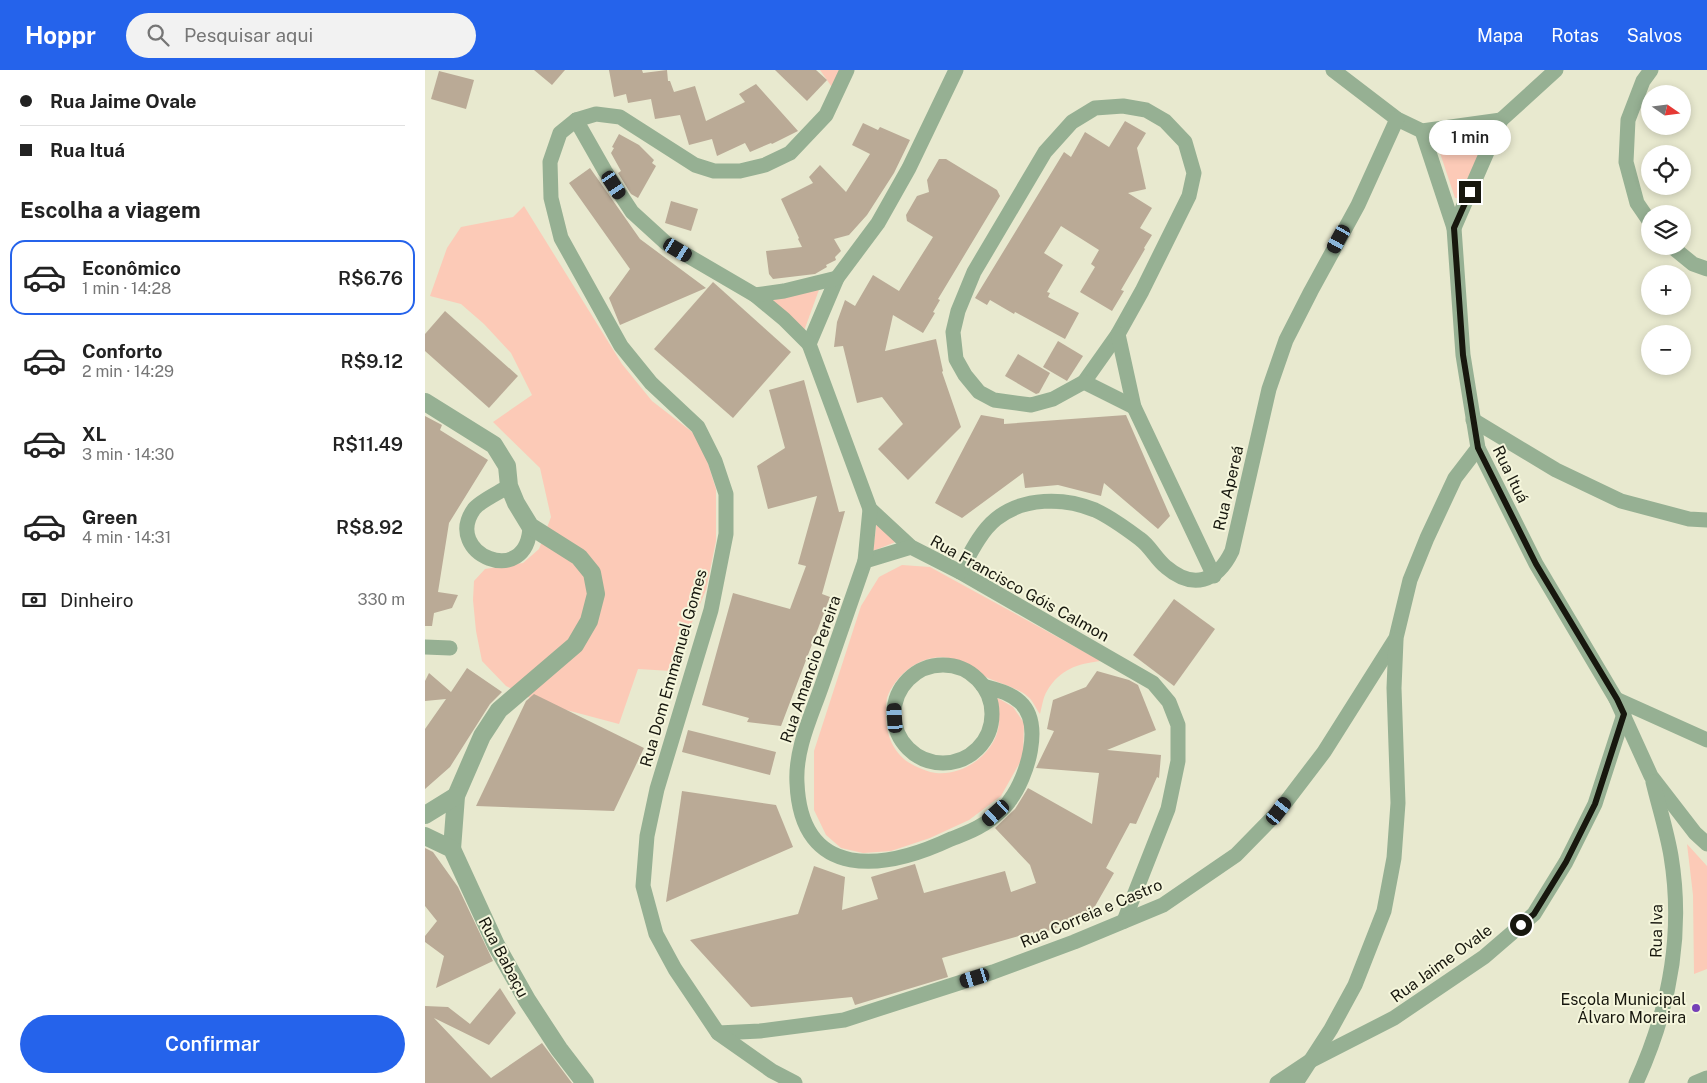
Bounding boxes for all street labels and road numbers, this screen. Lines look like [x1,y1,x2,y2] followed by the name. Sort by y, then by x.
[1489,442,1533,506] street label: Rua Ituá
[1209,444,1247,532] street label: Rua Apereá
[927,531,1113,646] street label: Rua Francisco Góis Calmon
[636,567,711,769] street label: Rua Dom Emmanuel Gomes
[776,593,845,745] street label: Rua Amancio Pereira
[1017,875,1165,952] street label: Rua Correia e Castro
[1647,904,1666,958] street label: Rua Iva
[474,914,533,1001] street label: Rua Babaçu
[1387,920,1496,1007] street label: Rua Jaime Ovale

